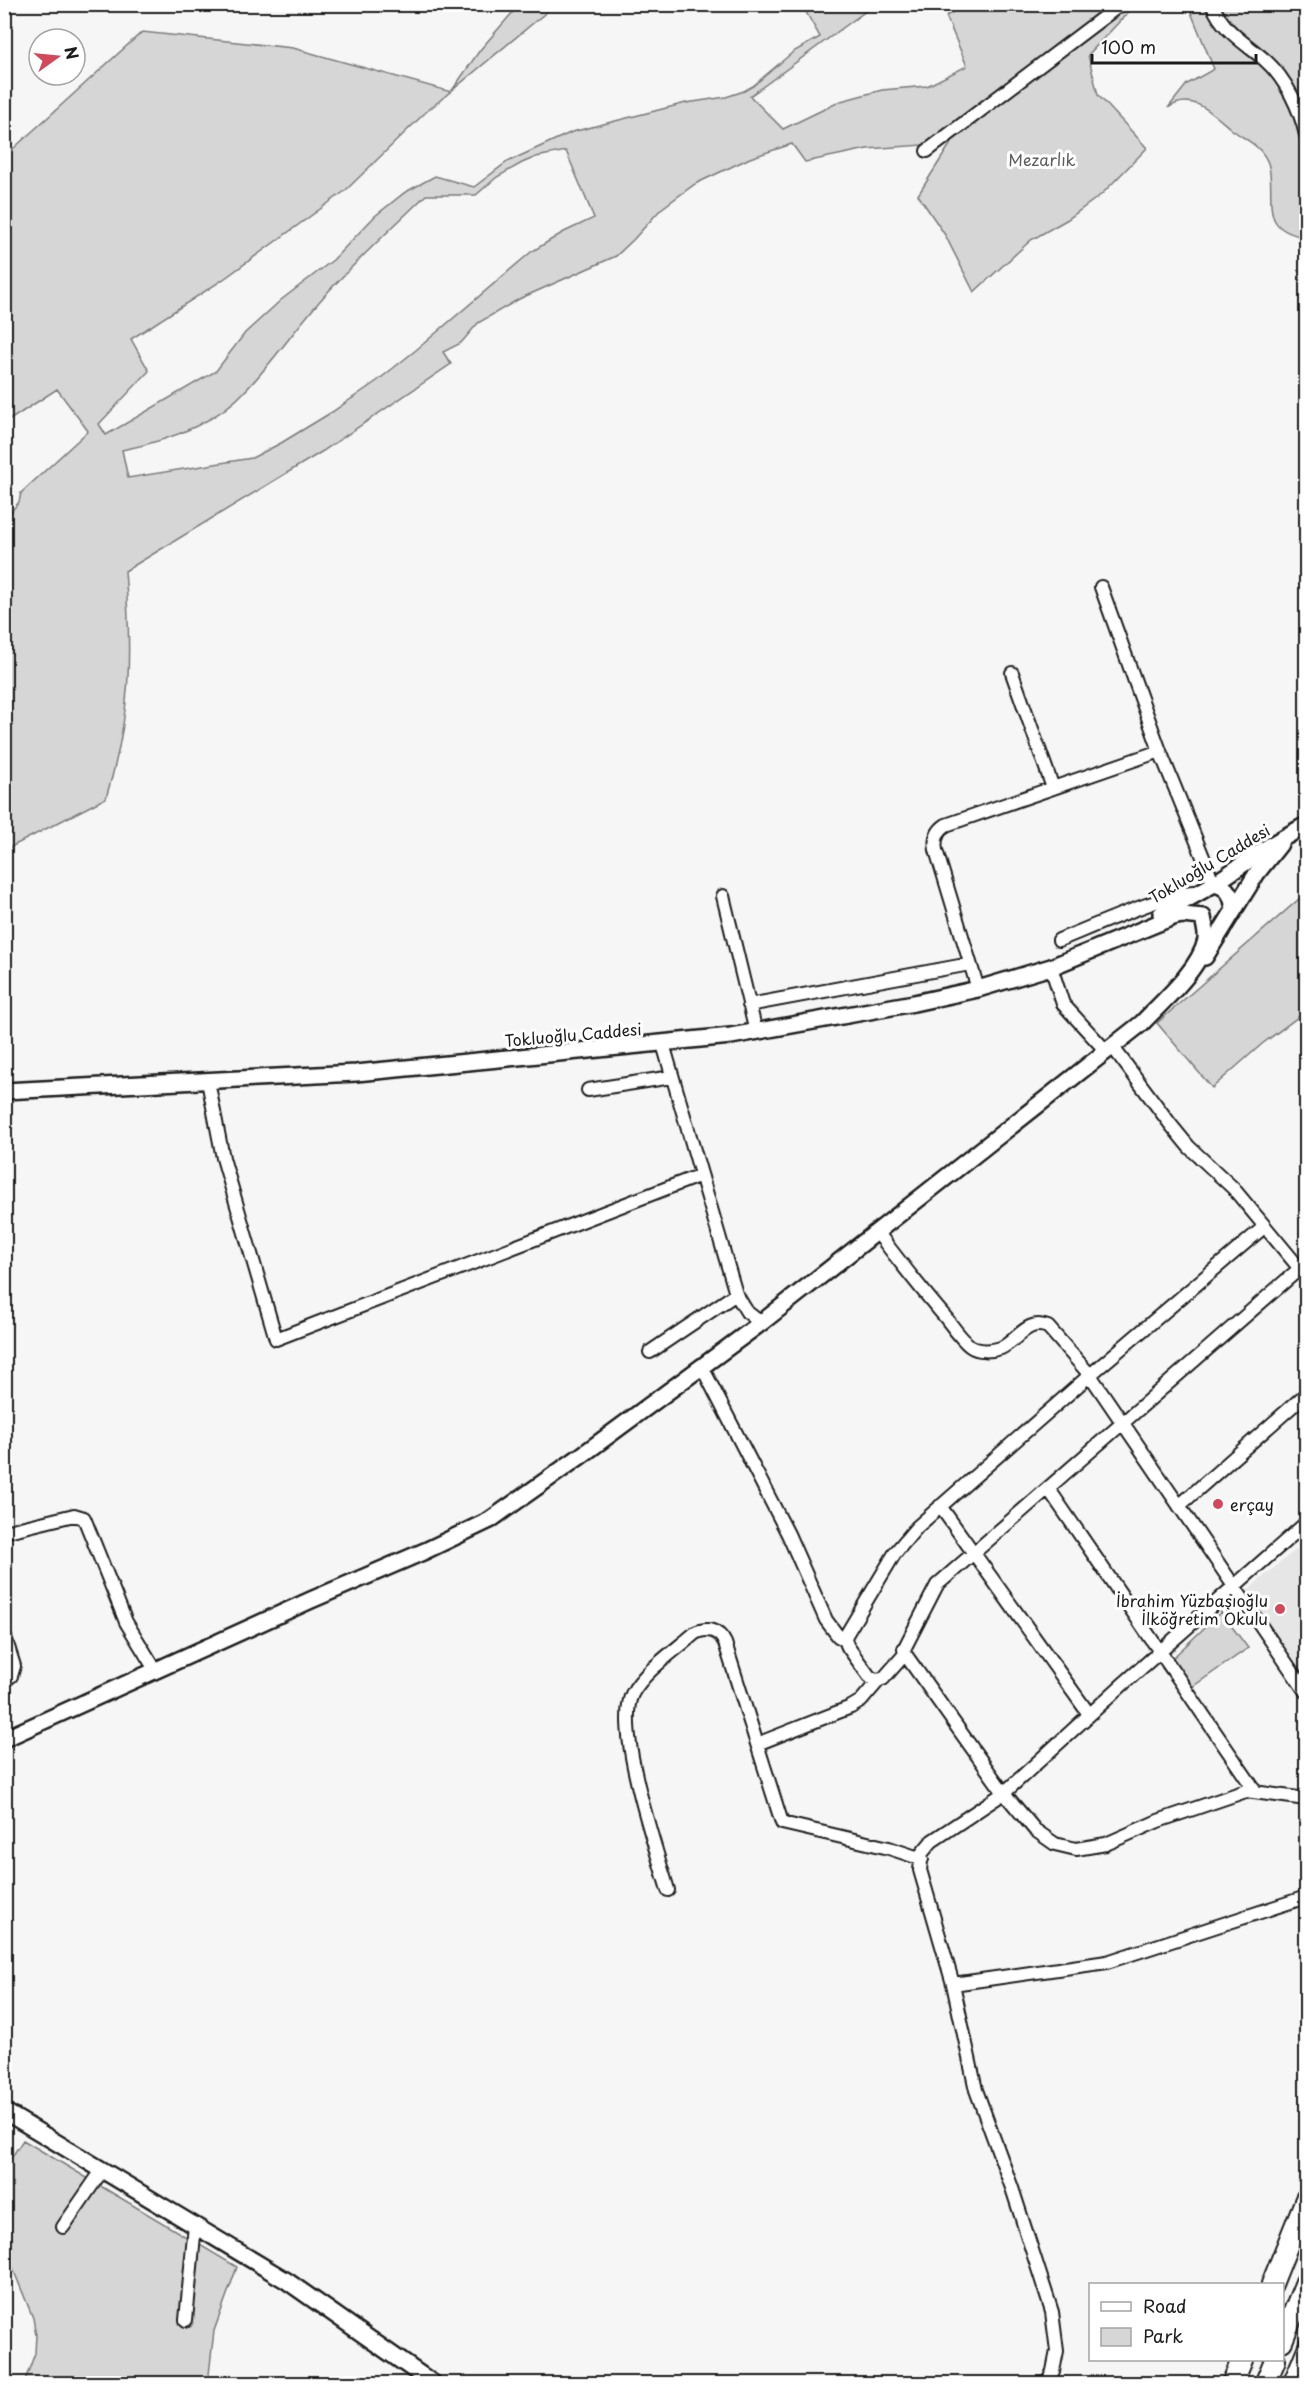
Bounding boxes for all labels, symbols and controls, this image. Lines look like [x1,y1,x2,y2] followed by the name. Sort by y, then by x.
[27,27,87,87] north arrow
[1092,27,1256,65] scale bar
[1101,33,1156,60] text: 100 m
[59,44,86,62] text: N
[1008,147,1076,171] park label: Mezarlık
[1144,817,1274,909] street label: Tokluoğlu Caddesi
[504,1016,642,1052] street label: Tokluoğlu Caddesi
[1230,1492,1274,1516] place label: erçay
[1211,1497,1225,1511] marker: erçay
[1116,1588,1268,1630] place label: İbrahim Yüzbaşıoğlu İlköğretim Okulu
[1273,1602,1287,1616] marker: İbrahim Yüzbaşıoğlu İlköğretim Okulu
[1089,2283,1284,2361] legend
[1143,2292,1187,2319] text: Road
[1143,2322,1183,2349] text: Park

